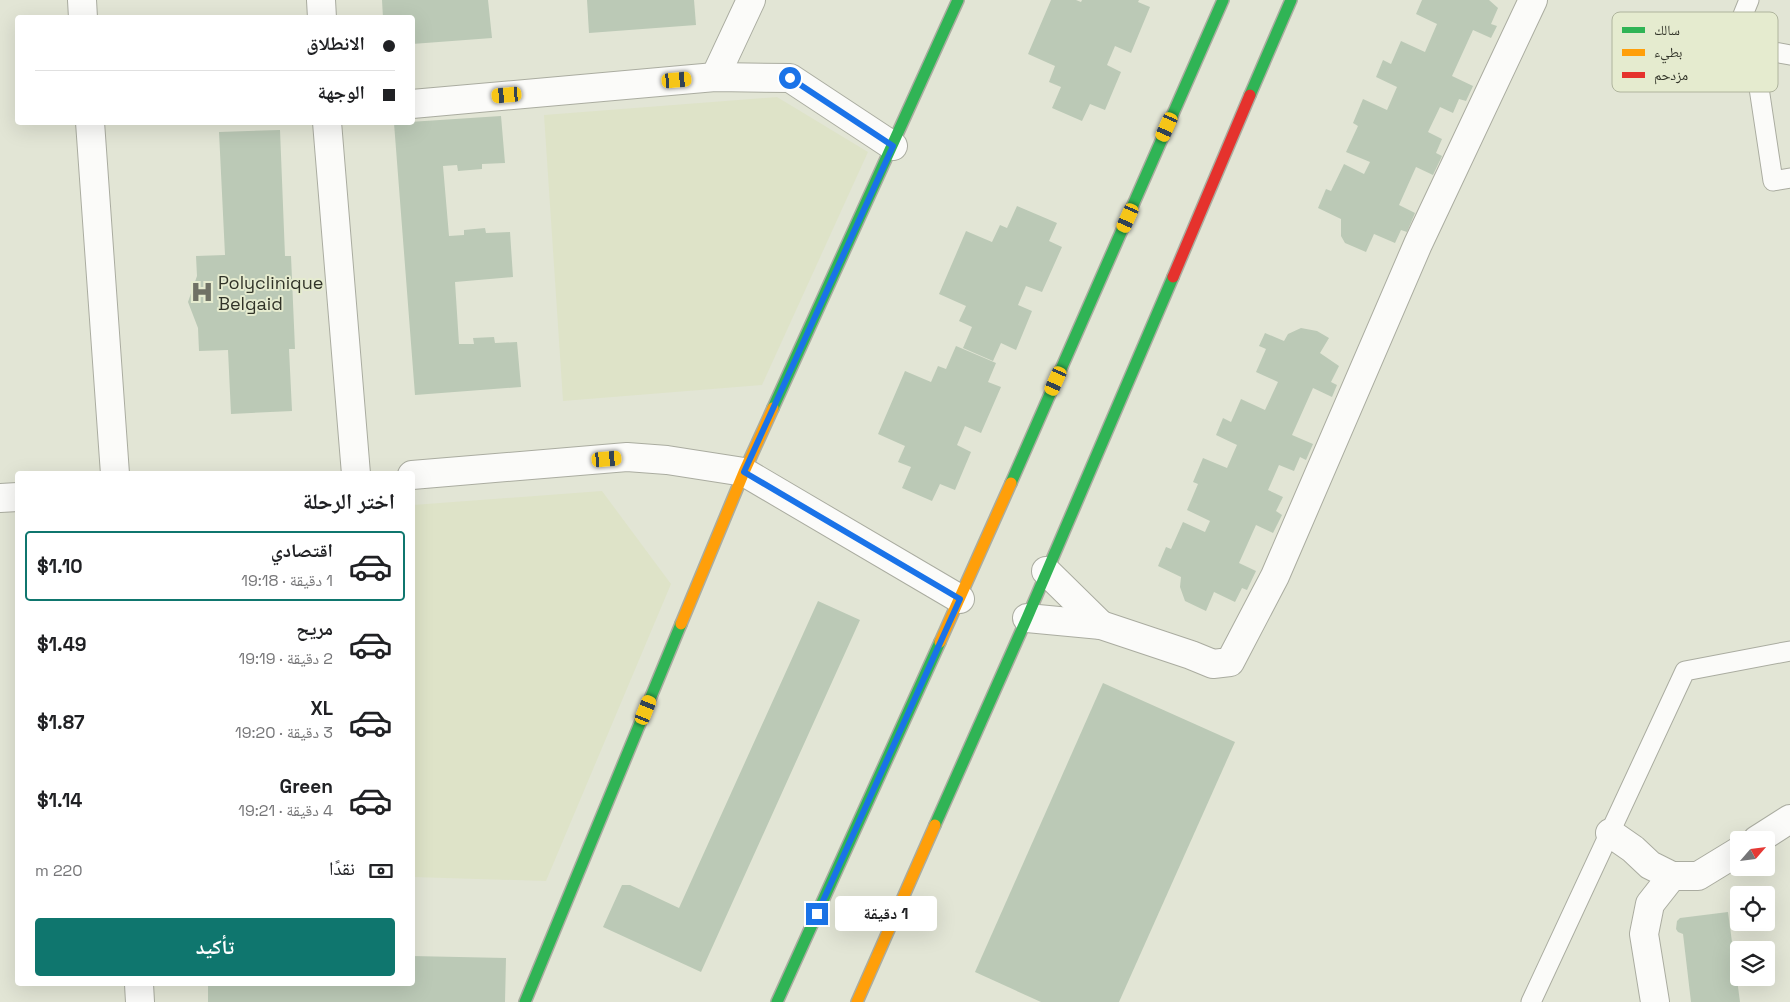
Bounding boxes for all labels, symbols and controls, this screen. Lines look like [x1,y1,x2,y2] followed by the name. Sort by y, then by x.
[1612,12,1778,92] legend
[1654,21,1680,39] text: سالك
[306,31,365,56] text: الانطلاق
[1654,43,1683,64] text: بطيء
[1654,66,1688,85] text: مزدحم
[779,67,801,89] route start
[661,71,692,89] car
[317,80,365,105] text: الوجهة
[491,86,522,104] car
[1154,110,1179,144] car
[1115,201,1140,235] car
[218,271,323,315] place label: Polyclinique Belgaid
[189,279,215,305] hospital icon: Polyclinique Belgaid
[1043,364,1068,398] car
[591,450,622,468] car
[303,487,395,515] text: اختر الرحلة
[271,538,333,563] text: اقتصادي
[348,544,393,589] icon: car
[37,554,83,579] text: $1.10
[241,570,333,591] text: 1 دقيقة · 19:18
[296,616,333,641] text: مريح
[348,622,393,667] icon: car
[37,632,87,657] text: $1.49
[238,648,333,669] text: 2 دقيقة · 19:19
[633,693,658,727] car
[310,696,333,721] text: XL
[348,700,393,745] icon: car
[37,710,85,735] text: $1.87
[235,722,333,743] text: 3 دقيقة · 19:20
[280,774,333,799] text: Green
[348,778,393,823] icon: car
[37,788,82,813] text: $1.14
[238,800,333,821] text: 4 دقيقة · 19:21
[1730,831,1775,876] north arrow
[1730,831,1775,986] map controls
[329,856,355,881] text: نقدًا
[367,857,395,885] icon: cash
[35,860,82,881] text: 220 m
[1730,886,1775,931] button: locate
[834,896,937,932] callout: 1 دقيقة
[806,903,828,925] route end
[864,903,908,924] text: 1 دقيقة
[35,918,395,976] button: تأكيد
[1730,941,1775,986] button: layers

